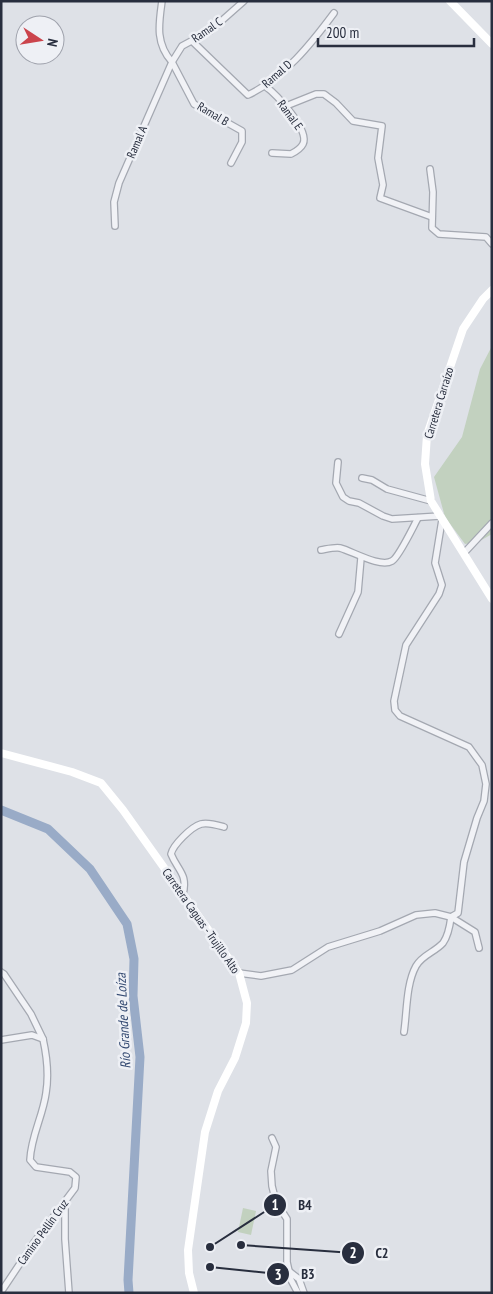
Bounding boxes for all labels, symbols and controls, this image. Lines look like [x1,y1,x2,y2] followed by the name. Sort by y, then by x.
[188,13,225,45] street label: Ramal C
[15,15,65,65] north arrow
[318,15,474,47] scale bar
[326,23,359,42] text: 200 m
[43,37,62,48] text: N
[259,57,295,91] street label: Ramal D
[274,97,306,133] street label: Ramal E
[195,98,232,129] street label: Ramal B
[123,123,150,160] street label: Ramal A
[421,365,457,440] street label: Carretera Carraízo
[159,865,243,976] street label: Carretera Caguas - Trujillo Alto
[111,971,134,1069] water label: Río Grande de Loíza
[263,1191,321,1220] callout: B4
[271,1195,279,1214] text: 1
[14,1196,72,1268] street label: Camino Pellín Cruz
[298,1196,312,1214] text: B4
[340,1239,399,1268] callout: C2
[349,1243,357,1262] text: 2
[375,1244,389,1262] text: C2
[266,1260,325,1289] callout: B3
[274,1265,282,1284] text: 3
[301,1265,315,1283] text: B3

